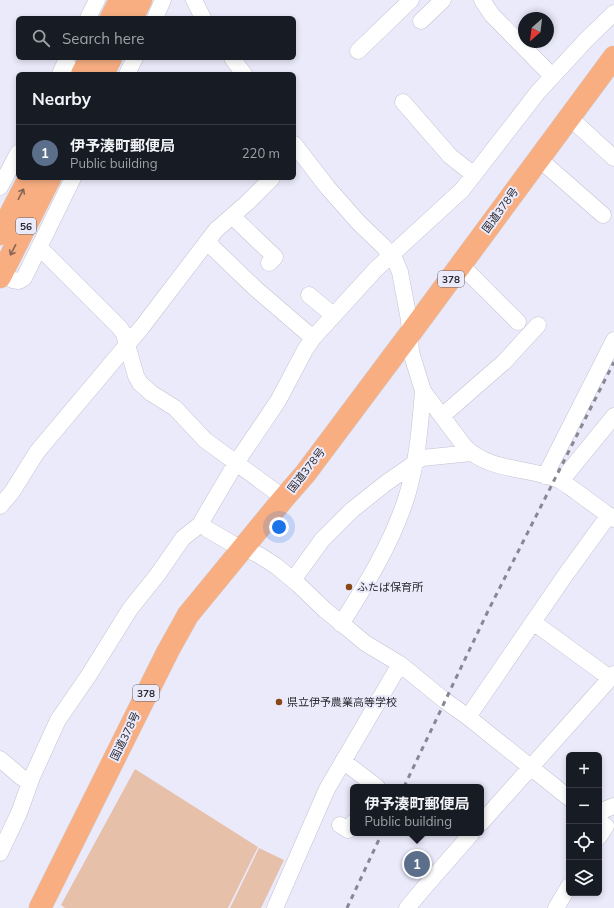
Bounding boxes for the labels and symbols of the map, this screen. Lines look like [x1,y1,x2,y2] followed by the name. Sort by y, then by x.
[518,12,554,48] north arrow
[479,185,521,235] street label: 国道378号
[18,188,25,200] one-way arrow
[16,218,36,234] road number: 56
[9,244,17,256] one-way arrow
[438,271,464,287] road number: 378
[284,445,328,495] street label: 国道378号
[269,517,289,537] your location
[357,580,424,594] place label: ふたば保育所
[344,582,354,592] marker: ふたば保育所
[133,685,159,701] road number: 378
[287,695,397,709] place label: 県立伊予農業高等学校
[274,697,284,707] marker: 県立伊予農業高等学校
[107,709,143,763] street label: 国道378号
[404,849,430,879] pin: 1

